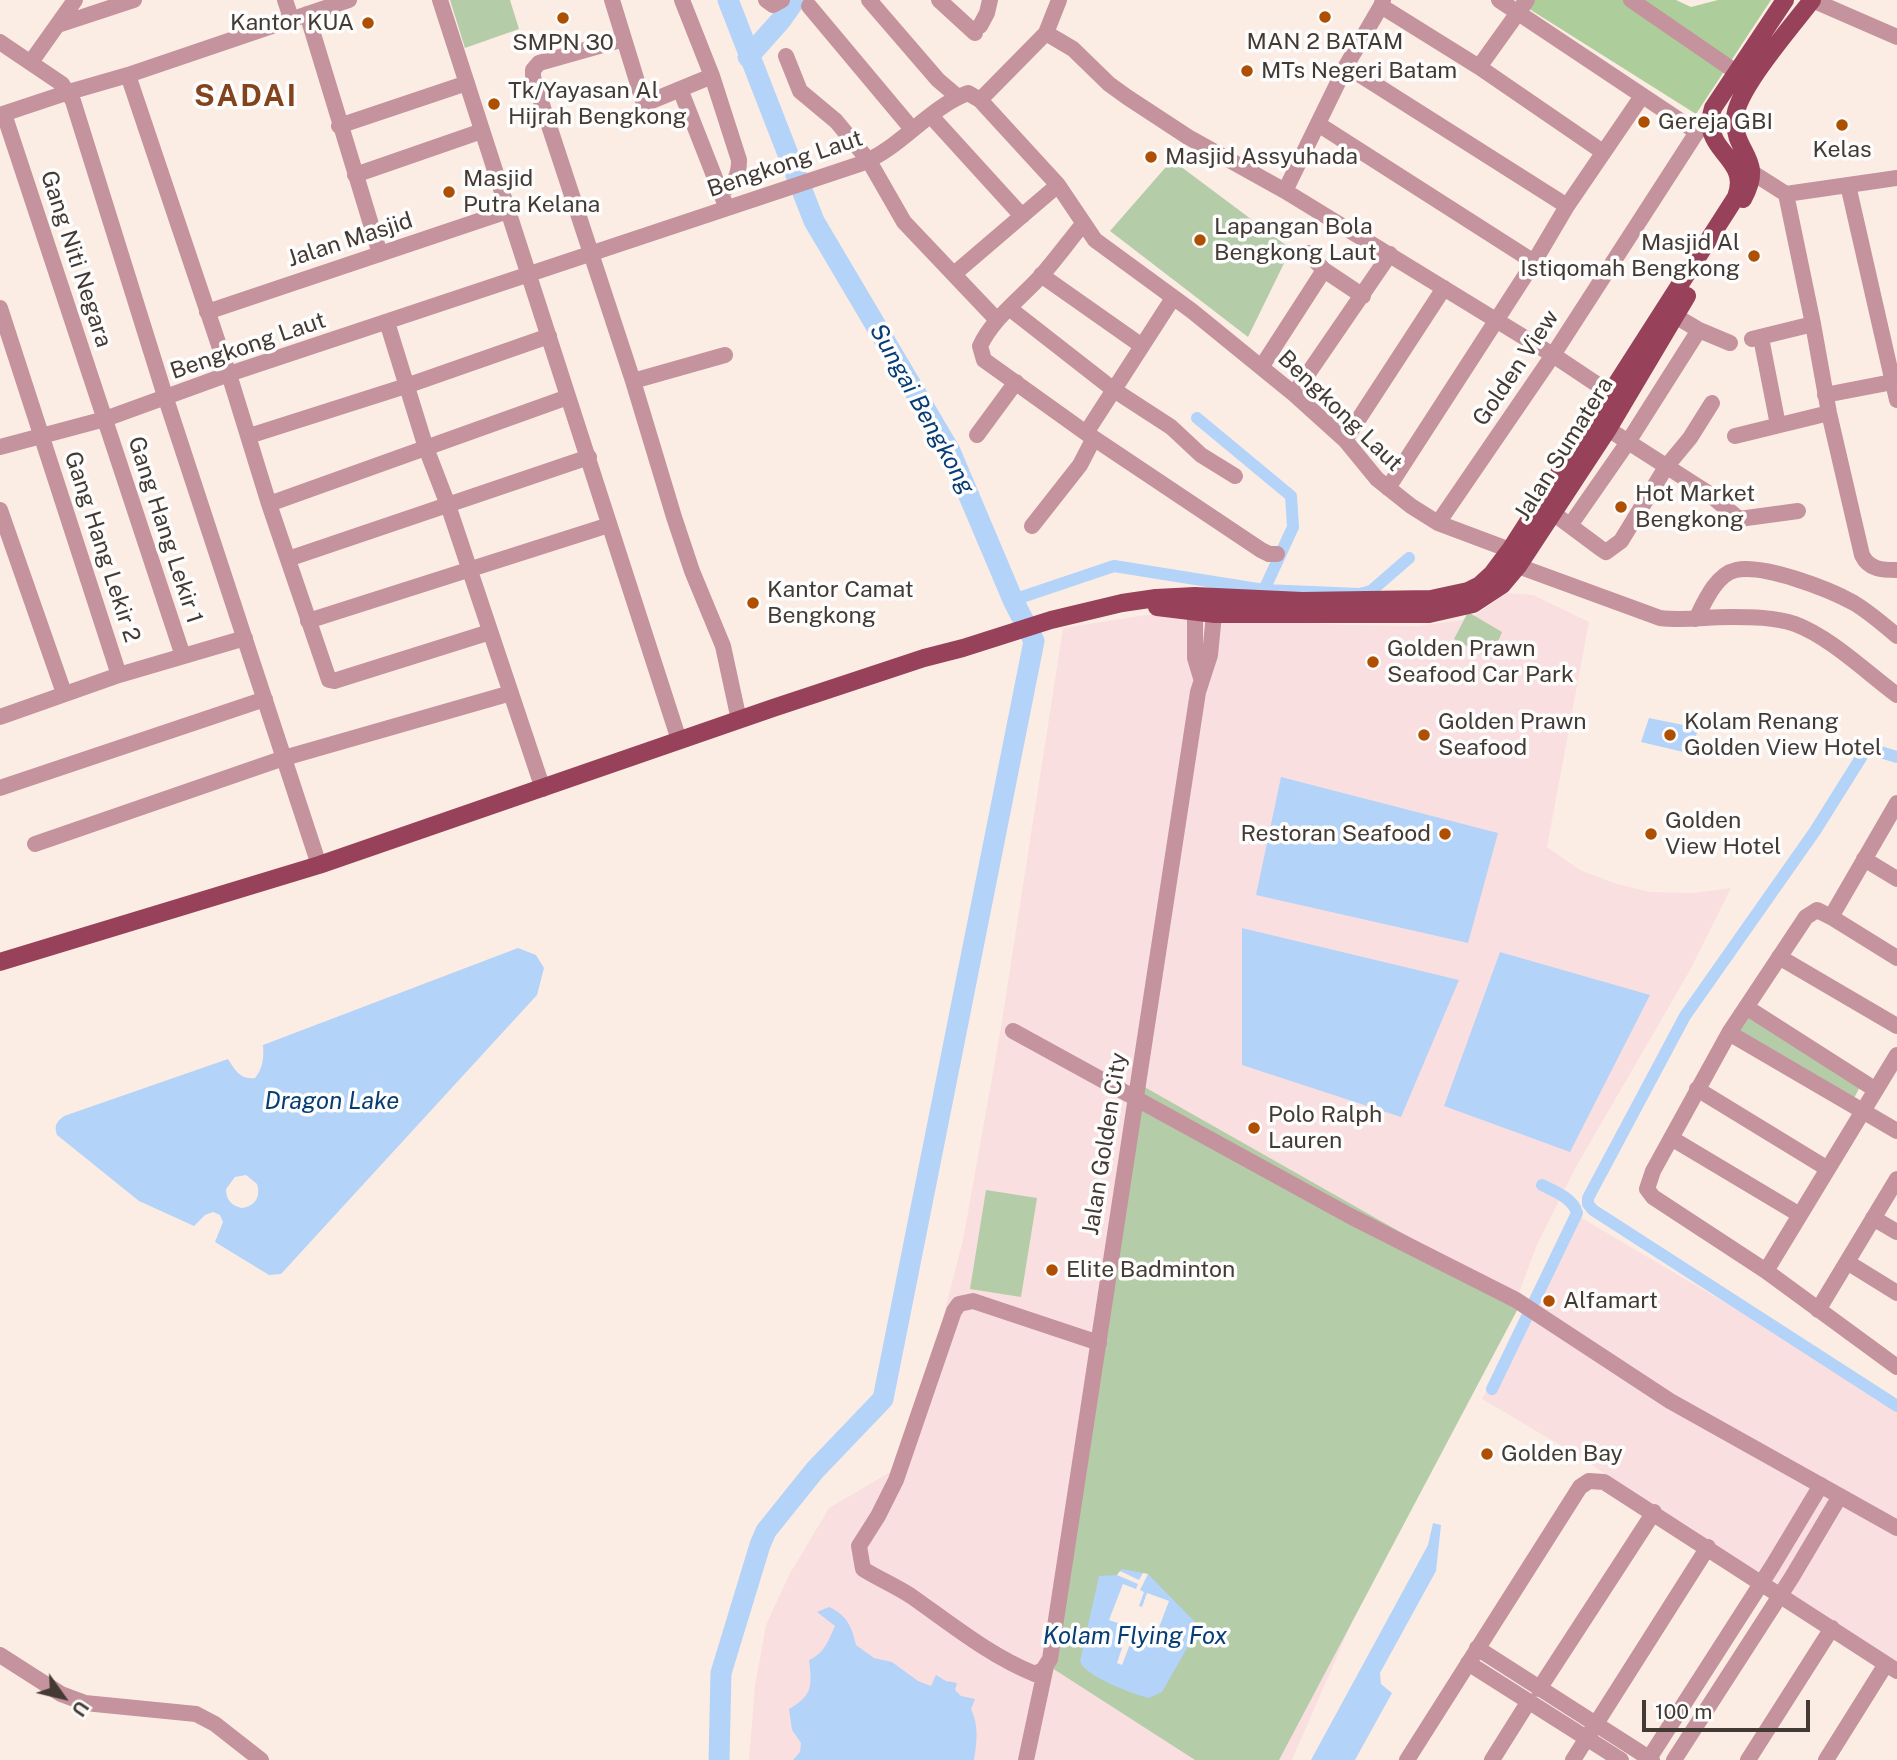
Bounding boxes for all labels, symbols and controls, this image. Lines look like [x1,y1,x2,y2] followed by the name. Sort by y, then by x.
[230,9,354,37] place label: Kantor KUA
[1317,9,1333,25] marker: MAN 2 BATAM
[555,10,571,26] marker: SMPN 30
[360,15,376,31] marker: Kantor KUA
[1247,28,1403,56] place label: MAN 2 BATAM
[512,29,614,57] place label: SMPN 30
[1261,57,1457,85] place label: MTs Negeri Batam
[1239,63,1255,79] marker: MTs Negeri Batam
[508,77,687,131] place label: Tk/Yayasan Al Hijrah Bengkong
[195,79,297,115] district label: SADAI
[486,96,502,112] marker: Tk/Yayasan Al Hijrah Bengkong
[1658,108,1773,136] place label: Gereja GBI
[1636,114,1652,130] marker: Gereja GBI
[1834,117,1850,133] marker: Kelas
[704,124,866,204] street label: Bengkong Laut
[1812,136,1872,164] place label: Kelas
[1165,143,1358,171] place label: Masjid Assyuhada
[1143,149,1159,165] marker: Masjid Assyuhada
[463,165,600,219] place label: Masjid Putra Kelana
[34,167,118,351] street label: Gang Niti Negara
[441,184,457,200] marker: Masjid Putra Kelana
[284,207,416,273] street label: Jalan Masjid
[1214,213,1377,267] place label: Lapangan Bola Bengkong Laut
[1520,229,1740,283] place label: Masjid Al Istiqomah Bengkong
[1192,232,1208,248] marker: Lapangan Bola Bengkong Laut
[1746,248,1762,264] marker: Masjid Al Istiqomah Bengkong
[1467,305,1565,431] street label: Golden View
[167,306,329,386] street label: Bengkong Laut
[863,319,981,499] water label: Sungai Bengkong
[1272,345,1408,477] street label: Bengkong Laut
[1509,372,1619,526] street label: Jalan Sumatera
[122,433,208,627] street label: Gang Hang Lekir 1
[58,448,146,646] street label: Gang Hang Lekir 2
[1635,480,1755,534] place label: Hot Market Bengkong
[1613,499,1629,515] marker: Hot Market Bengkong
[767,576,914,630] place label: Kantor Camat Bengkong
[745,595,761,611] marker: Kantor Camat Bengkong
[1387,635,1574,689] place label: Golden Prawn Seafood Car Park
[1365,654,1381,670] marker: Golden Prawn Seafood Car Park
[1438,708,1587,762] place label: Golden Prawn Seafood
[1684,708,1882,762] place label: Kolam Renang Golden View Hotel
[1416,727,1432,743] marker: Golden Prawn Seafood
[1662,727,1678,743] marker: Kolam Renang Golden View Hotel
[1665,807,1781,861] place label: Golden View Hotel
[1240,820,1431,848] place label: Restoran Seafood
[1437,826,1453,842] marker: Restoran Seafood
[1643,826,1659,842] marker: Golden View Hotel
[1077,1051,1133,1237] street label: Jalan Golden City
[265,1088,399,1116] water label: Dragon Lake
[1268,1101,1382,1155] place label: Polo Ralph Lauren
[1246,1120,1262,1136] marker: Polo Ralph Lauren
[1066,1256,1235,1284] place label: Elite Badminton
[1044,1262,1060,1278] marker: Elite Badminton
[1563,1287,1658,1315] place label: Alfamart
[1541,1293,1557,1309] marker: Alfamart
[1501,1440,1623,1468] place label: Golden Bay
[1479,1446,1495,1462] marker: Golden Bay
[1043,1623,1227,1651] water label: Kolam Flying Fox
[28,1662,98,1732] north arrow
[1645,1686,1813,1730] scale bar
[67,1697,93,1721] text: U
[1655,1699,1712,1724] text: 100 m

